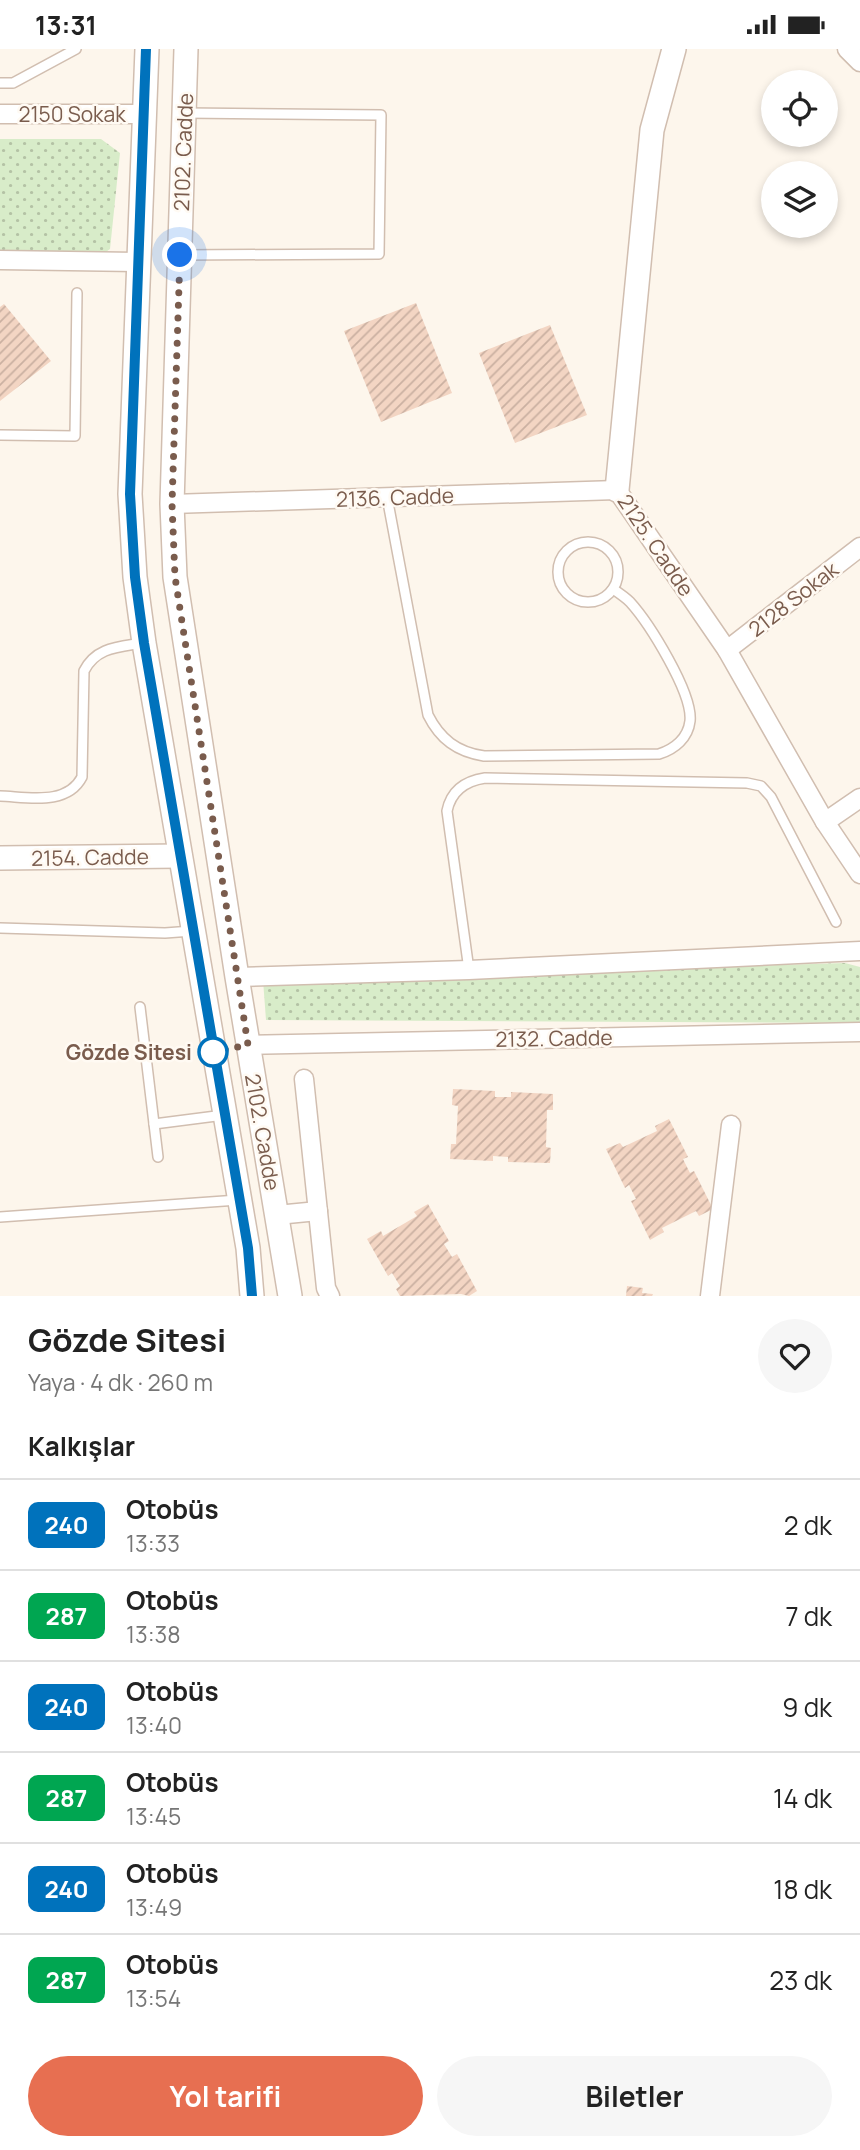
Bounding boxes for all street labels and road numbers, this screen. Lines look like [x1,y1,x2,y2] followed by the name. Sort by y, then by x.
[167,92,199,212] street label: 2102. Cadde
[18,100,126,128] street label: 2150 Sokak
[335,481,455,513] street label: 2136. Cadde
[612,488,700,602] street label: 2125. Cadde
[742,555,844,643] street label: 2128 Sokak
[31,842,149,872] street label: 2154. Cadde
[495,1023,613,1053] street label: 2132. Cadde
[239,1071,287,1193] street label: 2102. Cadde

